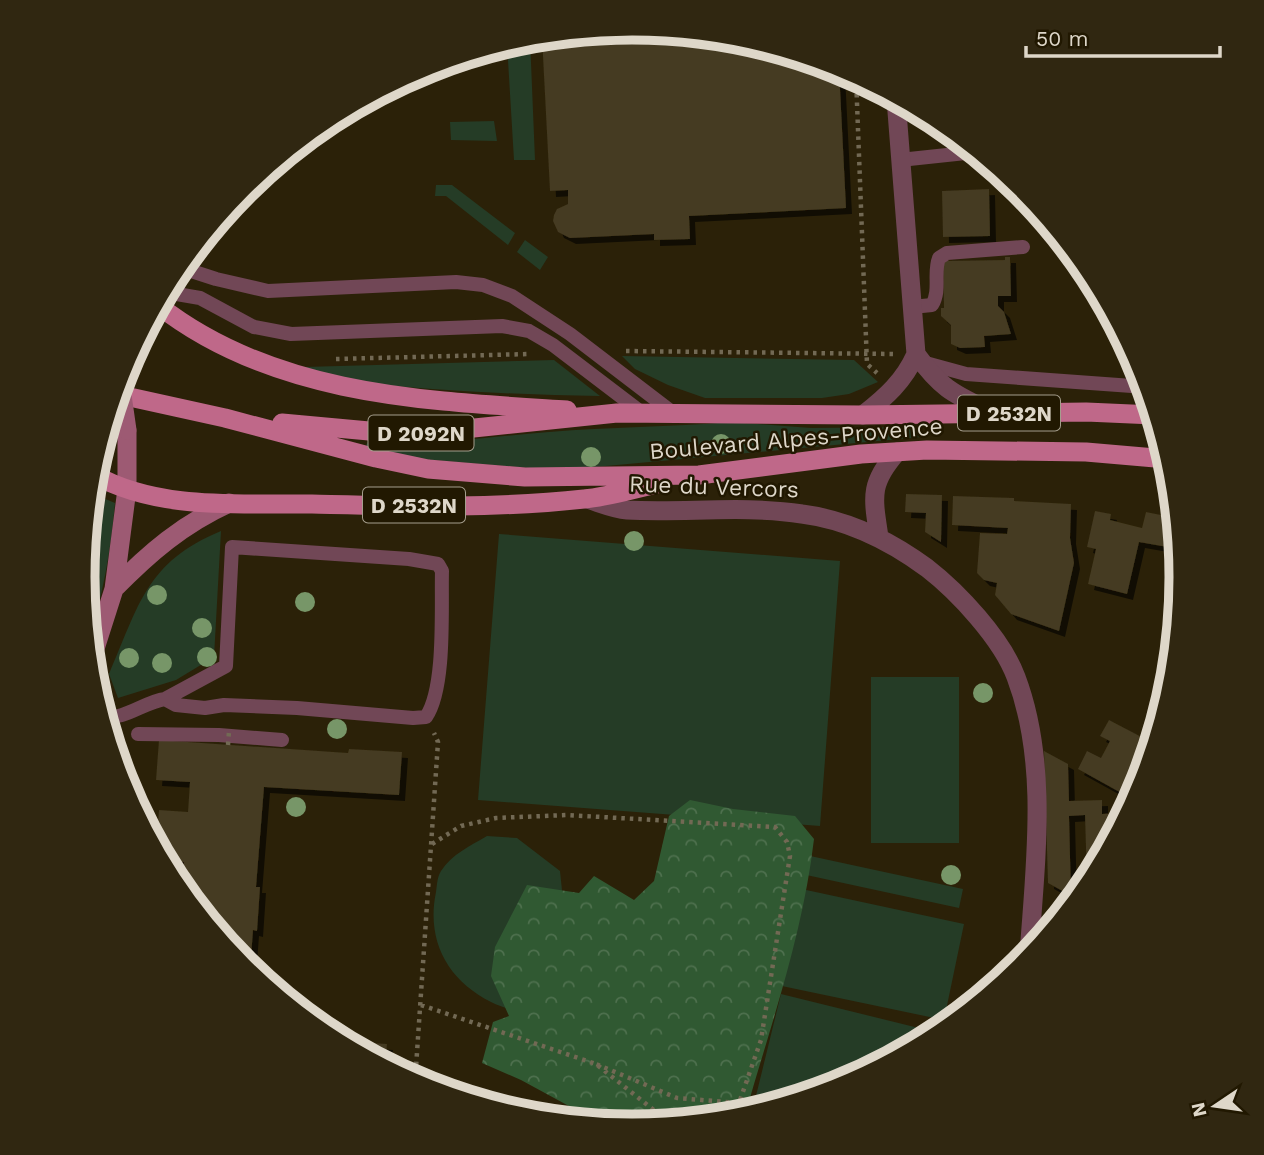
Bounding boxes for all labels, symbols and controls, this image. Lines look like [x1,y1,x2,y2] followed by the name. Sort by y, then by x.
[1026,14,1220,58] scale bar
[1036,26,1088,51] text: 50 m
[958,396,1060,430] road number: D 2532N
[648,413,944,465] street label: Boulevard Alpes-Provence
[368,416,474,450] road number: D 2092N
[629,471,799,503] street label: Rue du Vercors
[363,488,465,522] road number: D 2532N
[1180,1071,1250,1141] north arrow
[1186,1100,1212,1119] text: N

